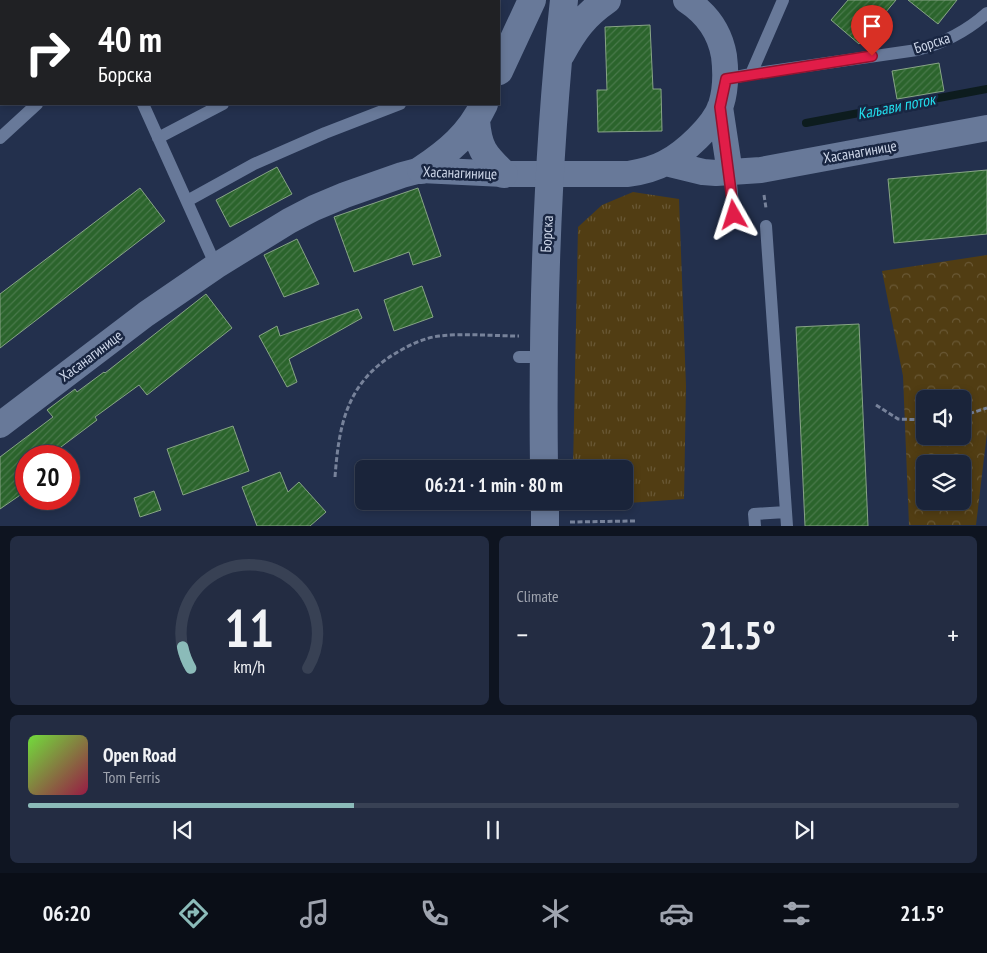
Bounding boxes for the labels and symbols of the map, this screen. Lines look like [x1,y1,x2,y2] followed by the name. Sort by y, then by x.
[851,5,893,56] pin
[911,28,952,57] street label: Борска
[855,88,938,123] water label: Каљави поток
[822,136,898,167] street label: Хасанагинице
[423,162,497,183] street label: Хасанагинице
[707,188,759,240] position arrow
[536,215,557,253] street label: Борска
[55,326,126,386] street label: Хасанагинице
[15,445,80,510] speed limit sign: 20

